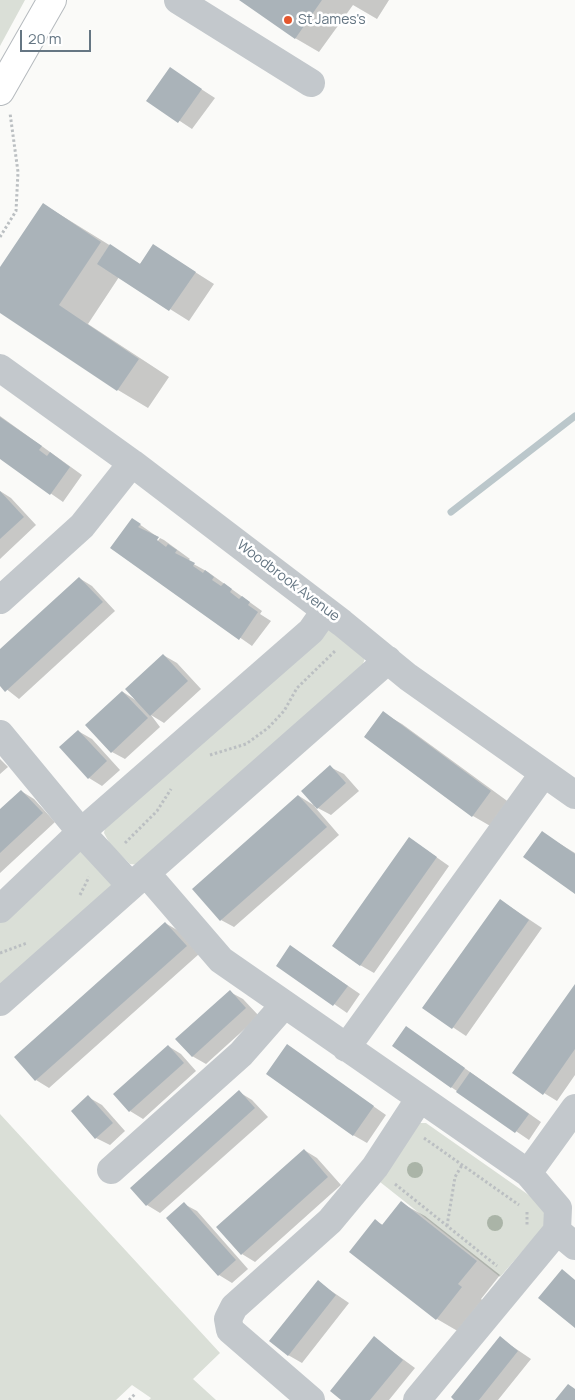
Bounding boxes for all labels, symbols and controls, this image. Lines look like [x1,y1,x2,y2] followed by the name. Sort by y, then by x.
[298,12,366,28] place label: St James's
[282,14,294,26] marker: St James's
[22,20,94,52] scale bar
[28,28,61,49] text: 20 m
[233,537,343,625] street label: Woodbrook Avenue

